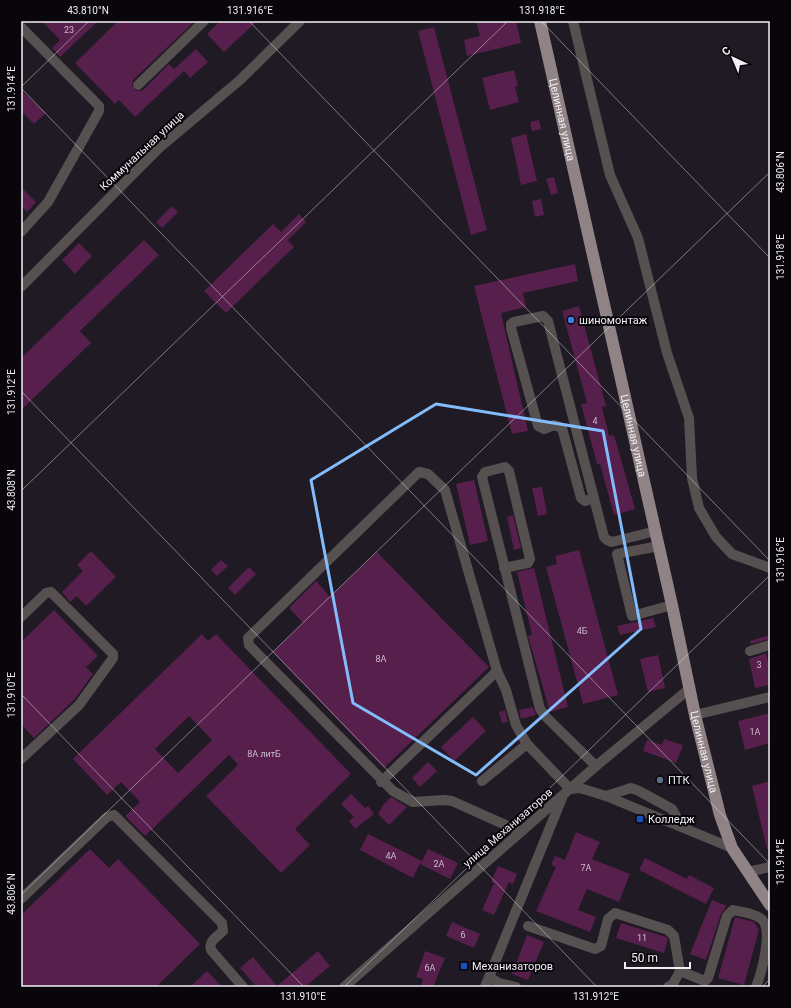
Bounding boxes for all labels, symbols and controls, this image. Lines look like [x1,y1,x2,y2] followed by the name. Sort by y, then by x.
[67,5,109,16] text: 43.810°N
[227,5,273,16] text: 131.916°E
[519,5,565,16] text: 131.918°E
[64,25,74,35] house number: 23
[713,38,753,78] north arrow
[719,44,734,58] text: С
[6,66,17,112] text: 131.914°E
[547,77,578,162] street label: Целинная улица
[97,108,187,193] street label: Коммунальная улица
[775,151,786,193] text: 43.806°N
[775,234,786,280] text: 131.918°E
[579,314,648,327] place label: шиномонтаж
[566,315,576,325] marker: шиномонтаж
[6,369,17,415] text: 131.912°E
[618,393,649,478] street label: Целинная улица
[592,416,598,426] house number: 4
[6,469,17,511] text: 43.808°N
[775,537,786,583] text: 131.916°E
[577,626,588,636] house number: 4Б
[376,654,387,664] house number: 8А
[756,660,762,670] house number: 3
[6,672,17,718] text: 131.910°E
[688,710,721,794] street label: Целинная улица
[750,727,761,737] house number: 1А
[247,749,281,759] house number: 8А литБ
[668,774,690,787] place label: ПТК
[655,775,665,785] marker: ПТК
[461,786,555,870] street label: улица Механизаторов
[648,813,695,826] place label: Колледж
[635,814,645,824] marker: Колледж
[775,839,786,885] text: 131.914°E
[386,851,397,861] house number: 4А
[434,859,445,869] house number: 2А
[581,863,592,873] house number: 7А
[6,873,17,915] text: 43.806°N
[460,930,466,940] house number: 6
[637,933,647,943] house number: 11
[625,944,690,970] scale bar
[631,951,658,965] text: 50 m
[472,960,553,973] place label: Механизаторов
[459,961,469,971] marker: Механизаторов
[425,963,436,973] house number: 6А
[280,991,326,1002] text: 131.910°E
[573,991,619,1002] text: 131.912°E

